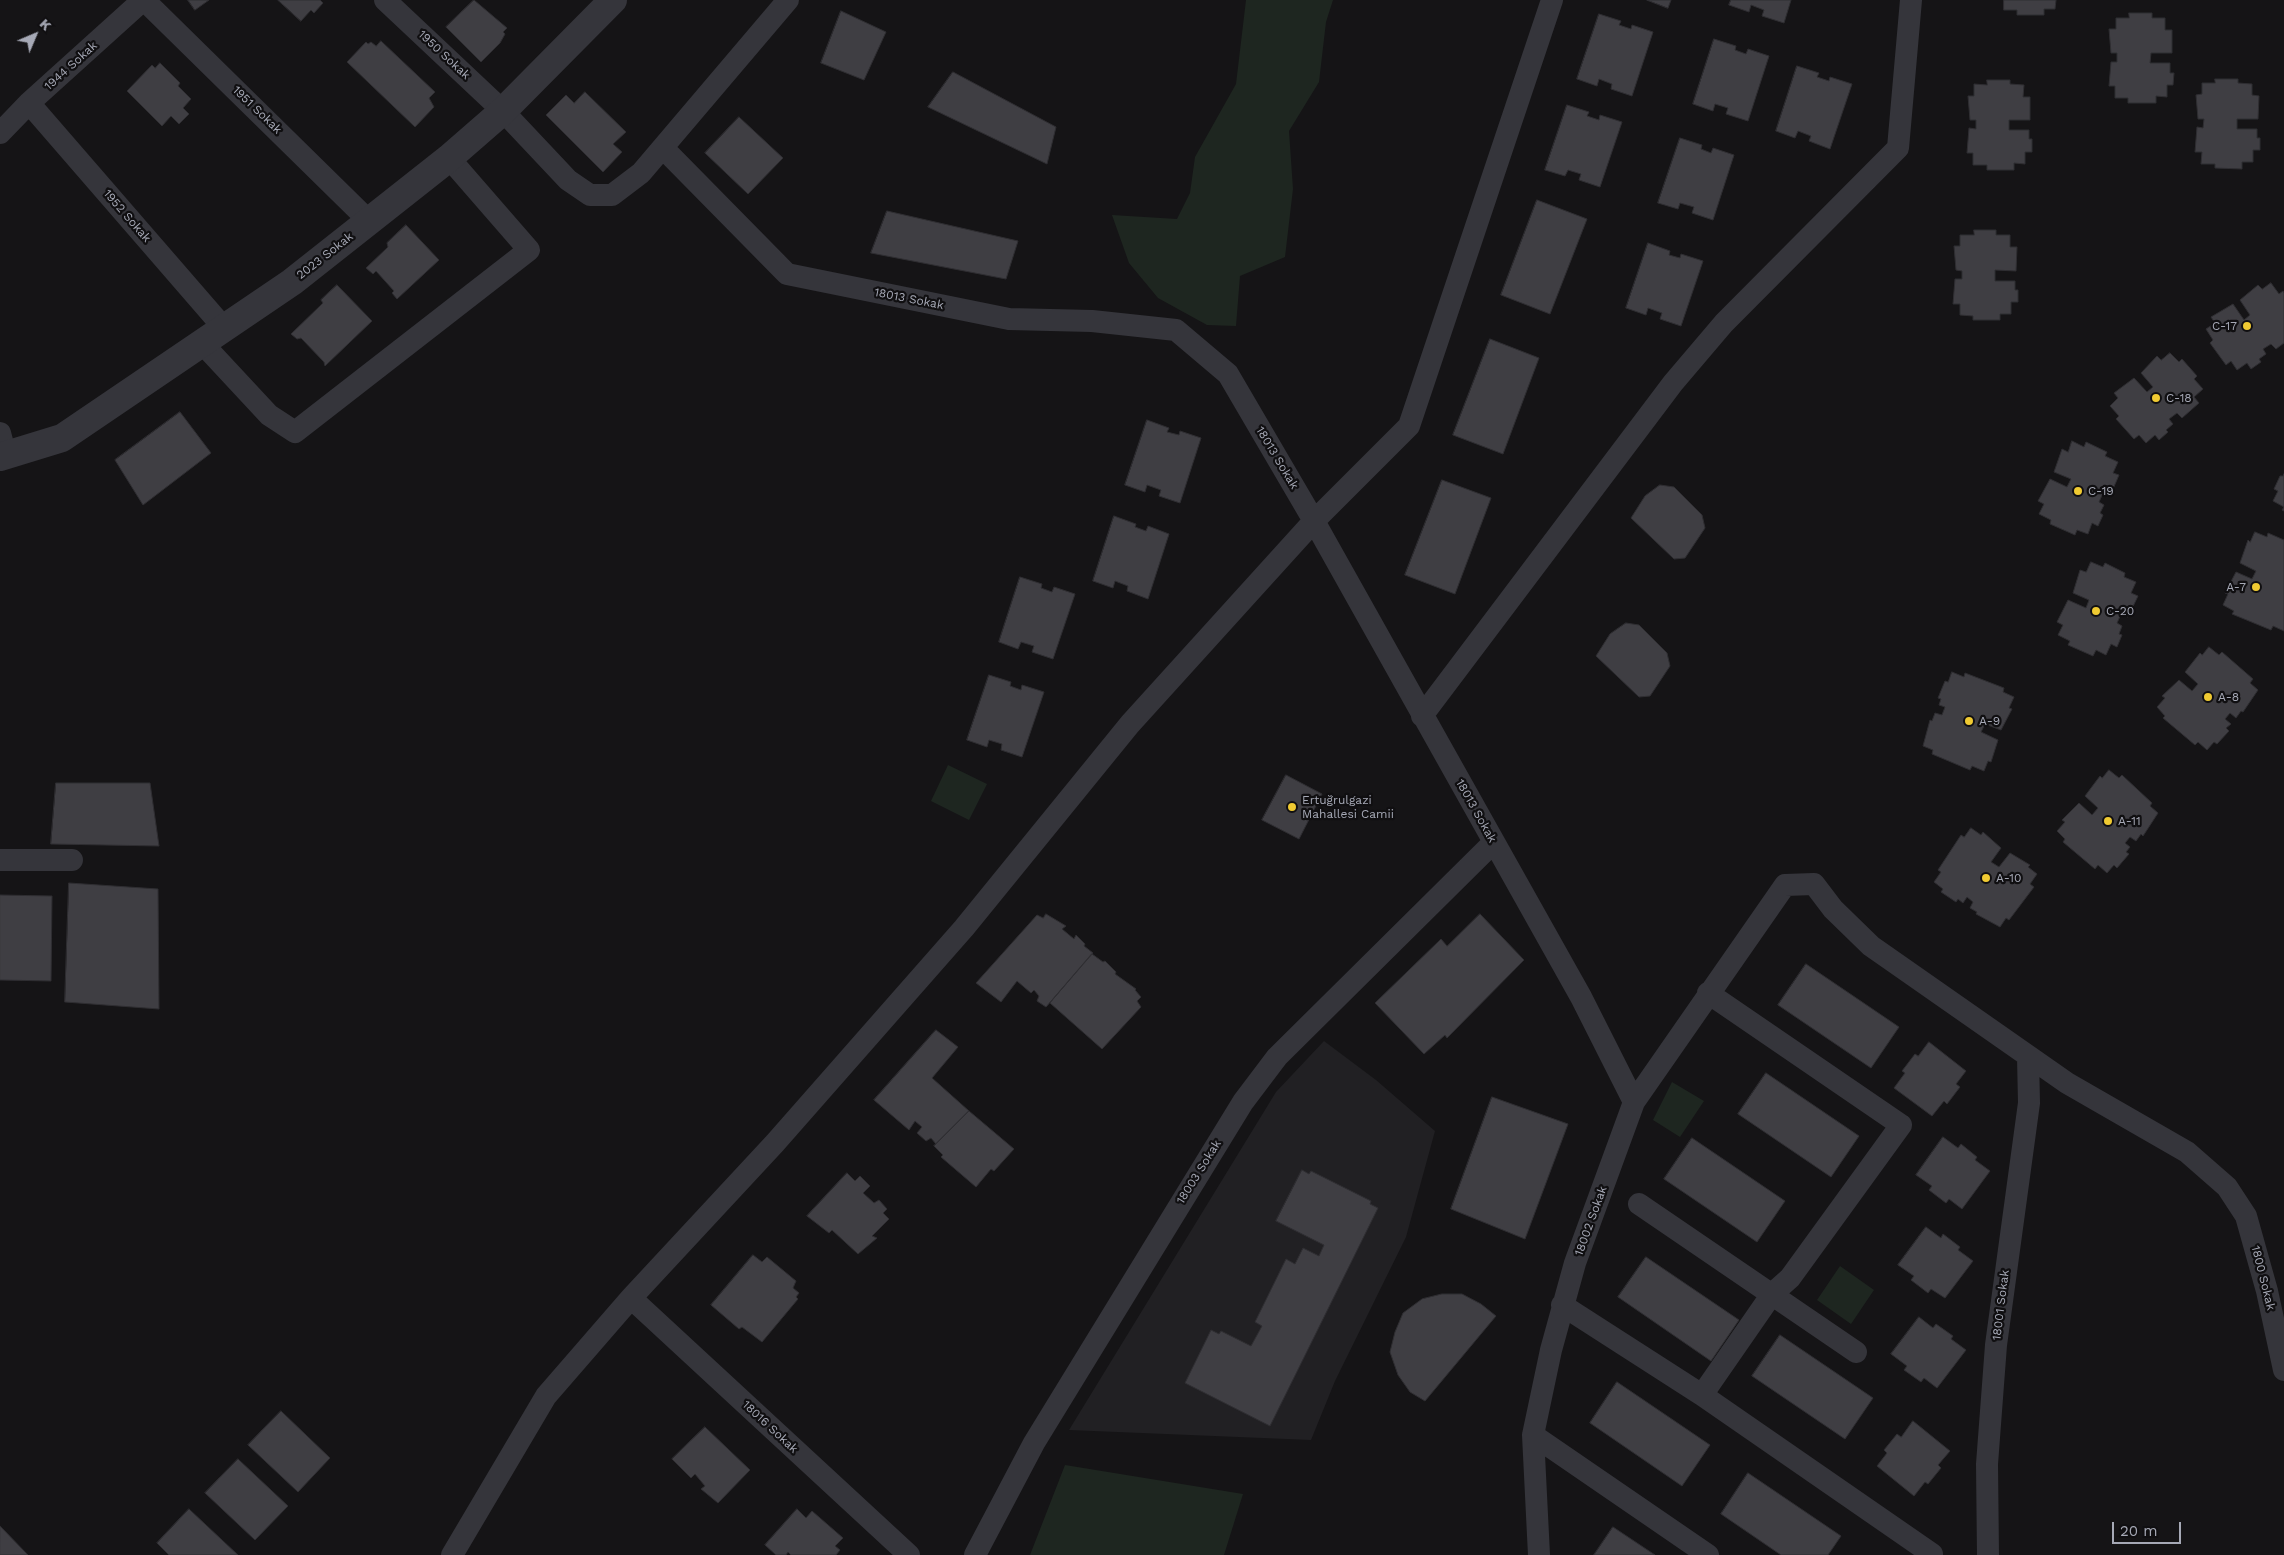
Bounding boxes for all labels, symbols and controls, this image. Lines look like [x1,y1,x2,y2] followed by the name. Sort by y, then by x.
[10,10,60,60] north arrow
[37,15,55,33] text: K
[415,27,473,83] street label: 1950 Sokak
[42,39,100,93] street label: 1944 Sokak
[229,83,285,137] street label: 1951 Sokak
[100,187,154,245] street label: 1952 Sokak
[294,229,356,283] street label: 2023 Sokak
[873,285,945,313] street label: 18013 Sokak
[2212,319,2237,333] place label: C-17
[2241,320,2253,332] marker: C-17
[2166,391,2192,405] place label: C-18
[2150,392,2162,404] marker: C-18
[1253,424,1301,492] street label: 18013 Sokak
[2088,484,2114,498] place label: C-19
[2072,485,2084,497] marker: C-19
[2226,580,2246,594] place label: A-7
[2250,581,2262,593] marker: A-7
[2106,604,2134,618] place label: C-20
[2090,605,2102,617] marker: C-20
[2218,690,2239,704] place label: A-8
[2202,691,2214,703] marker: A-8
[1979,714,2000,728] place label: A-9
[1963,715,1975,727] marker: A-9
[1453,777,1499,845] street label: 18013 Sokak
[1302,793,1394,821] place label: Ertuğrulgazi Mahallesi Camii
[1286,801,1298,813] marker: Ertuğrulgazi Mahallesi Camii
[2118,814,2141,828] place label: A-11
[2102,815,2114,827] marker: A-11
[1996,871,2021,885] place label: A-10
[1980,872,1992,884] marker: A-10
[1174,1137,1224,1207] street label: 18003 Sokak
[1572,1184,1610,1258] street label: 18002 Sokak
[2248,1244,2278,1312] street label: 1800 Sokak
[1990,1269,2012,1341] street label: 18001 Sokak
[739,1398,801,1456] street label: 18016 Sokak
[2114,1512,2183,1544] scale bar
[2120,1522,2158,1540] text: 20 m

